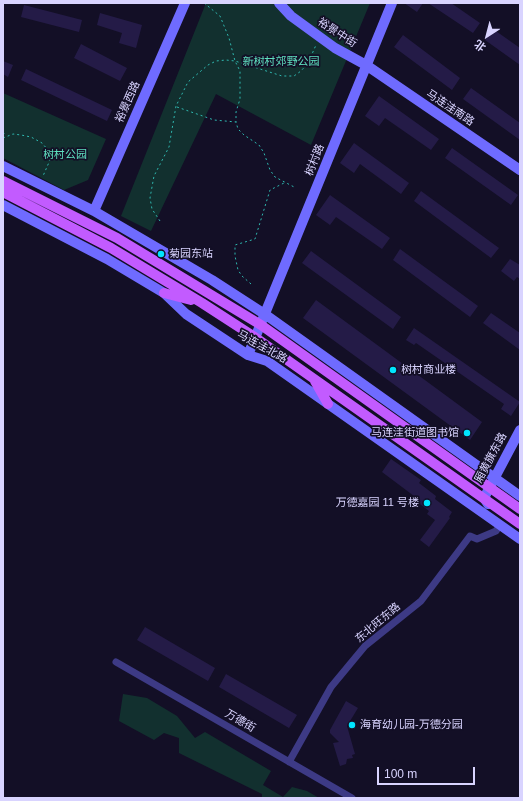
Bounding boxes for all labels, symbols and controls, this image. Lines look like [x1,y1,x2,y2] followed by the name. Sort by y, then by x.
[315,15,359,51] street label: 裕景中街
[467,16,507,56] north arrow
[472,38,488,54] text: 北
[243,55,319,69] park label: 新树村郊野公园
[113,79,143,125] street label: 裕景西路
[424,87,476,129] street label: 马连洼南路
[303,142,327,178] street label: 树村路
[43,148,87,162] park label: 树村公园
[169,247,213,261] place label: 菊园东站
[156,249,166,259] marker: 菊园东站
[235,328,289,366] street label: 马连洼北路
[401,363,456,377] place label: 树村商业楼
[388,365,398,375] marker: 树村商业楼
[371,426,459,440] place label: 马连洼街道图书馆
[462,428,472,438] marker: 马连洼街道图书馆
[472,431,510,485] street label: 厢黄旗东路
[335,496,419,510] place label: 万德嘉园 11 号楼
[422,498,432,508] marker: 万德嘉园 11 号楼
[353,600,403,646] street label: 东北旺东路
[222,707,258,735] street label: 万德街
[360,718,463,732] place label: 海育幼儿园-万德分园
[347,720,357,730] marker: 海育幼儿园-万德分园
[379,759,477,785] scale bar
[384,767,417,781] text: 100 m

